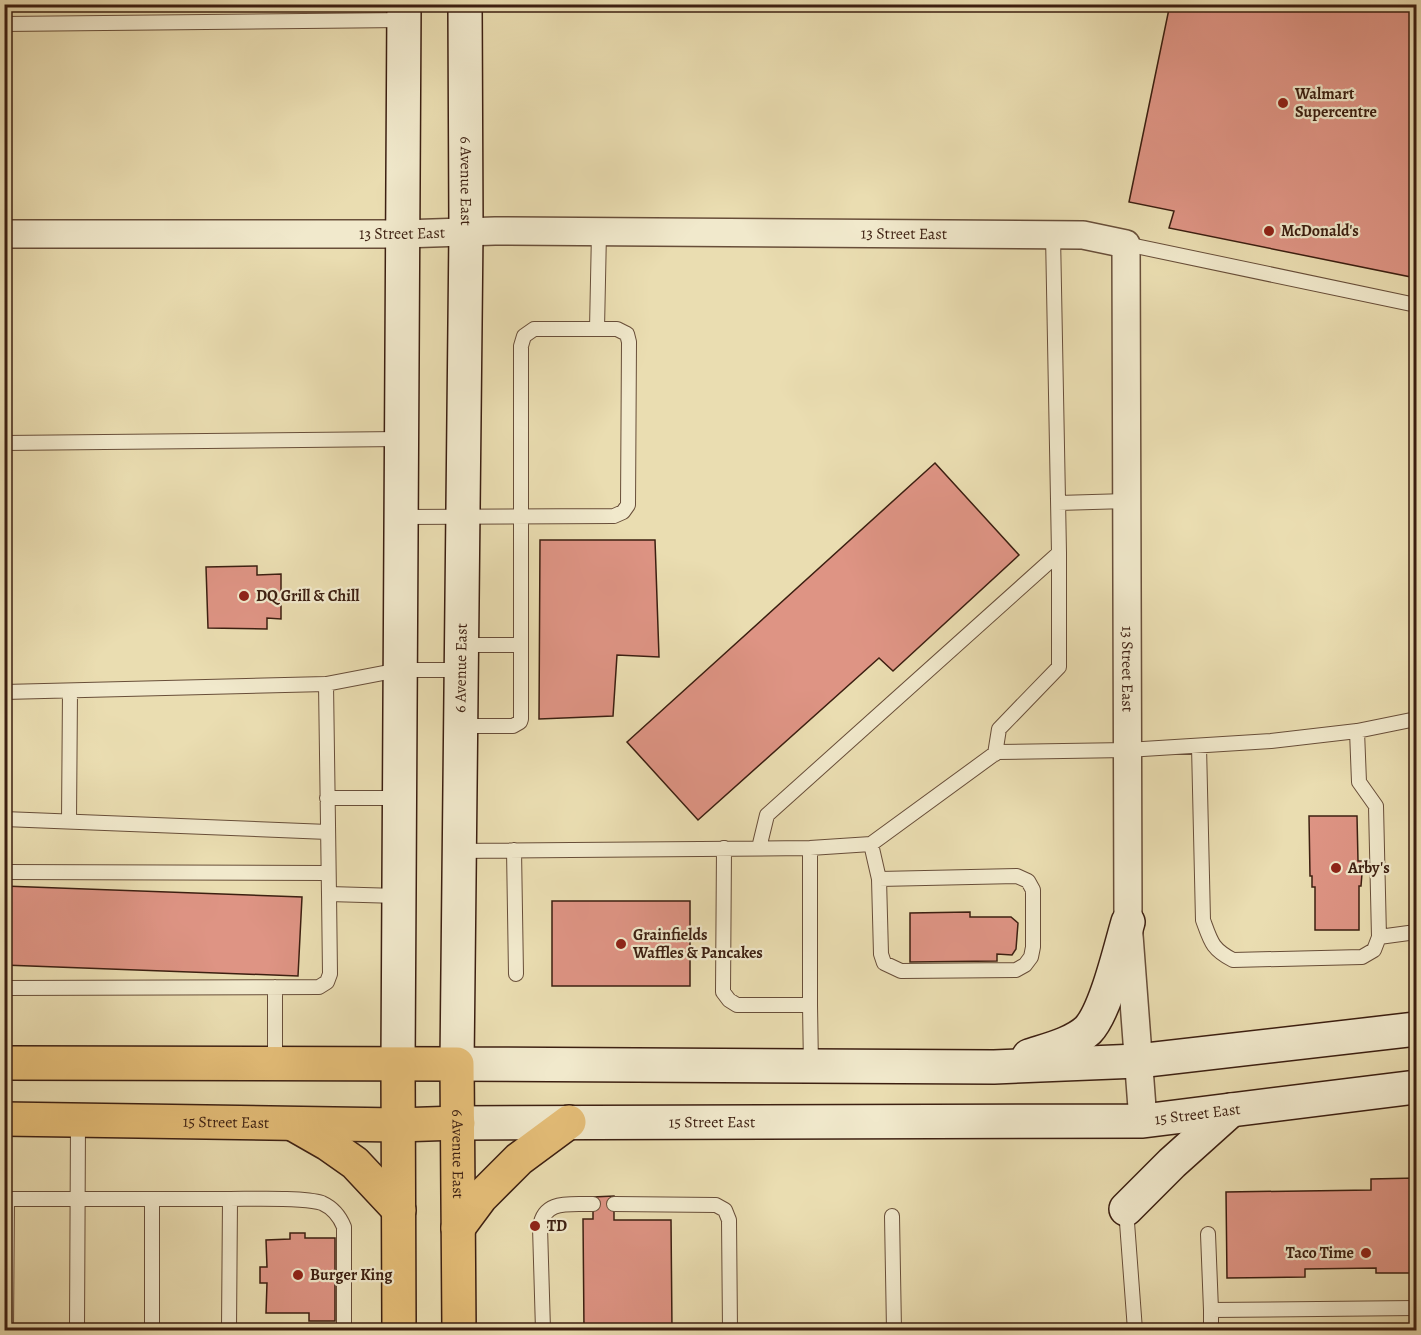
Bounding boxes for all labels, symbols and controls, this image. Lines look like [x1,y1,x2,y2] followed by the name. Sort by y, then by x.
[1294,83,1377,123] place label: Walmart Supercentre
[1276,96,1290,110] marker: Walmart Supercentre
[455,136,477,226] street label: 6 Avenue East
[1281,220,1359,242] place label: McDonald's
[359,222,445,245] street label: 13 Street East
[861,222,947,245] street label: 13 Street East
[1262,224,1276,238] marker: McDonald's
[256,585,360,607] place label: DQ Grill & Chill
[237,589,251,603] marker: DQ Grill & Chill
[449,623,473,713] street label: 6 Avenue East
[1116,626,1138,712] street label: 13 Street East
[1347,857,1390,879] place label: Arby's
[1329,861,1343,875] marker: Arby's
[632,924,763,964] place label: Grainfields Waffles & Pancakes
[614,937,628,951] marker: Grainfields Waffles & Pancakes
[1153,1098,1242,1130] street label: 15 Street East
[446,1109,469,1199] street label: 6 Avenue East
[183,1111,269,1134] street label: 15 Street East
[669,1111,755,1133] street label: 15 Street East
[547,1215,567,1237] place label: TD
[528,1219,542,1233] marker: TD
[1286,1242,1354,1264] place label: Taco Time
[1359,1246,1373,1260] marker: Taco Time
[310,1264,393,1286] place label: Burger King
[291,1268,305,1282] marker: Burger King

